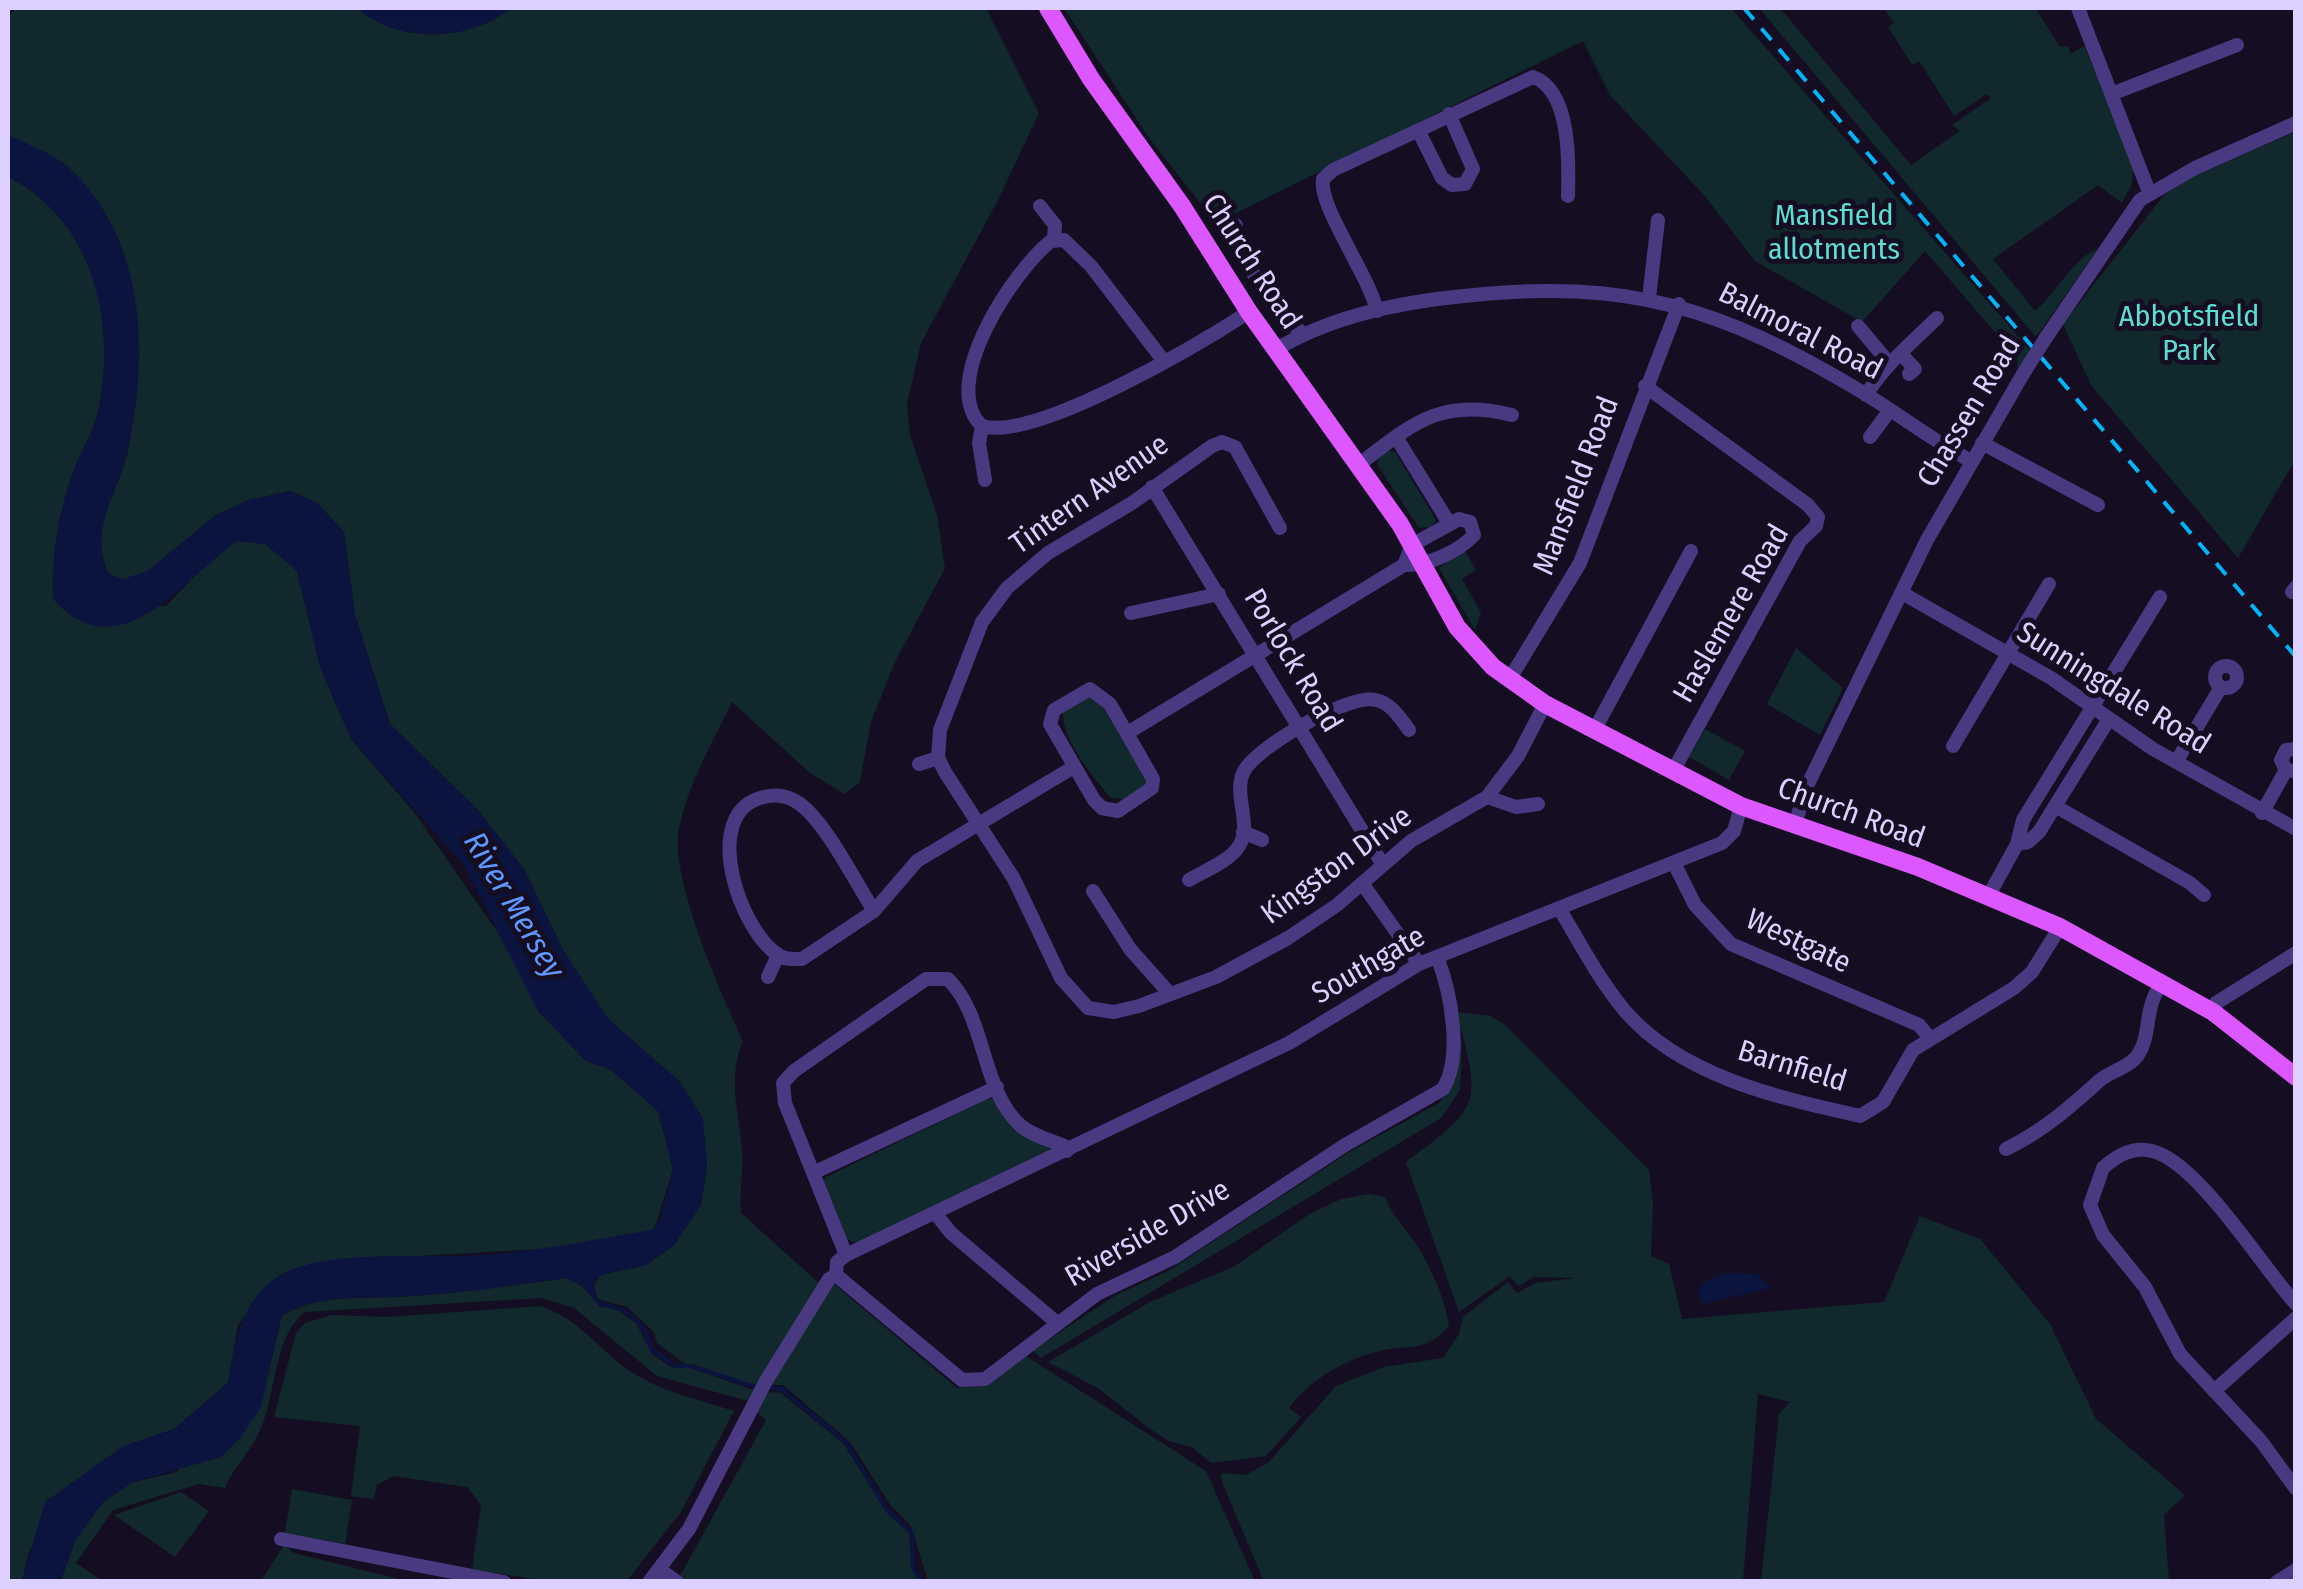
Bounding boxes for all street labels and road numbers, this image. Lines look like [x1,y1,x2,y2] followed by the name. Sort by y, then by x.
[1194,188,1308,336] street label: Church Road
[1712,275,1888,389] street label: Balmoral Road
[1911,330,2029,494] street label: Chassen Road
[1526,392,1628,580] street label: Mansfield Road
[1004,427,1176,563] street label: Tintern Avenue
[1666,519,1798,709] street label: Haslemere Road
[1235,583,1349,739] street label: Porlock Road
[2010,615,2216,763] street label: Sunningdale Road
[1773,771,1929,857] street label: Church Road
[1255,799,1419,933] street label: Kingston Drive
[1740,902,1856,982] street label: Westgate
[1306,919,1432,1013] street label: Southgate
[1733,1033,1851,1101] street label: Barnfield
[1059,1172,1237,1296] street label: Riverside Drive

